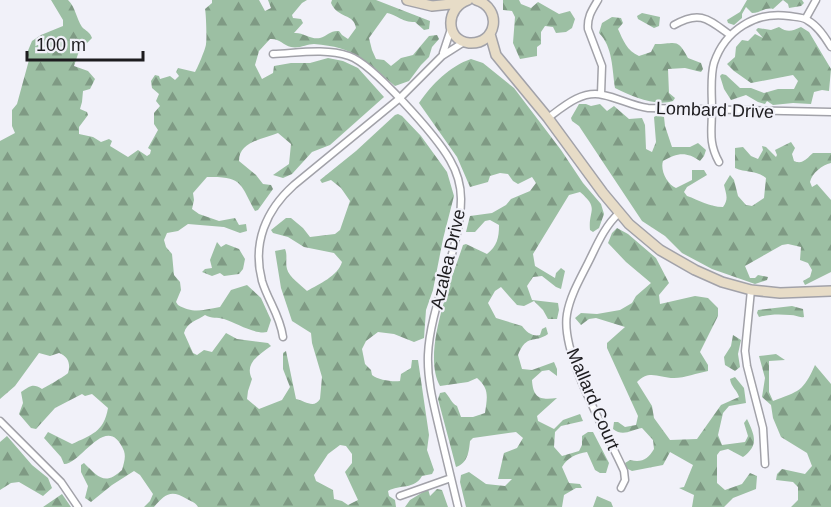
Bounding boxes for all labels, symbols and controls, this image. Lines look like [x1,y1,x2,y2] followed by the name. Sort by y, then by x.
[27,24,142,62] scale bar
[36,35,86,55] text: 100 m
[656,98,774,122] street label: Lombard Drive
[427,207,469,311] street label: Azalea Drive
[563,345,623,453] street label: Mallard Court

